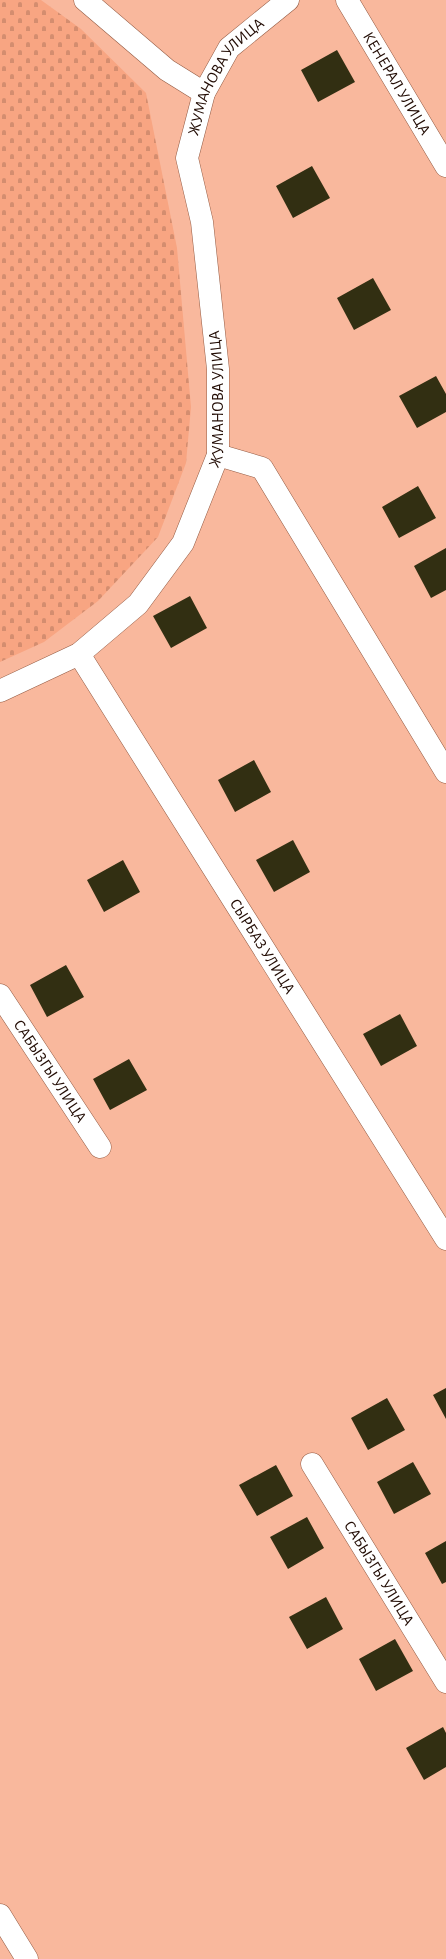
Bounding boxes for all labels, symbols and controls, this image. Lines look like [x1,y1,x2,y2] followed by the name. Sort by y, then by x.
[185,15,267,137] street label: ЖУМАНОВА УЛИЦА
[360,29,434,138] street label: КЕНЕРАЛ УЛИЦА
[206,329,226,470] street label: ЖУМАНОВА УЛИЦА
[227,896,298,997] street label: СЫРБАЗ УЛИЦА
[11,1017,90,1126] street label: САБЫЗГЫ УЛИЦА
[341,1518,417,1629] street label: САБЫЗГЫ УЛИЦА

